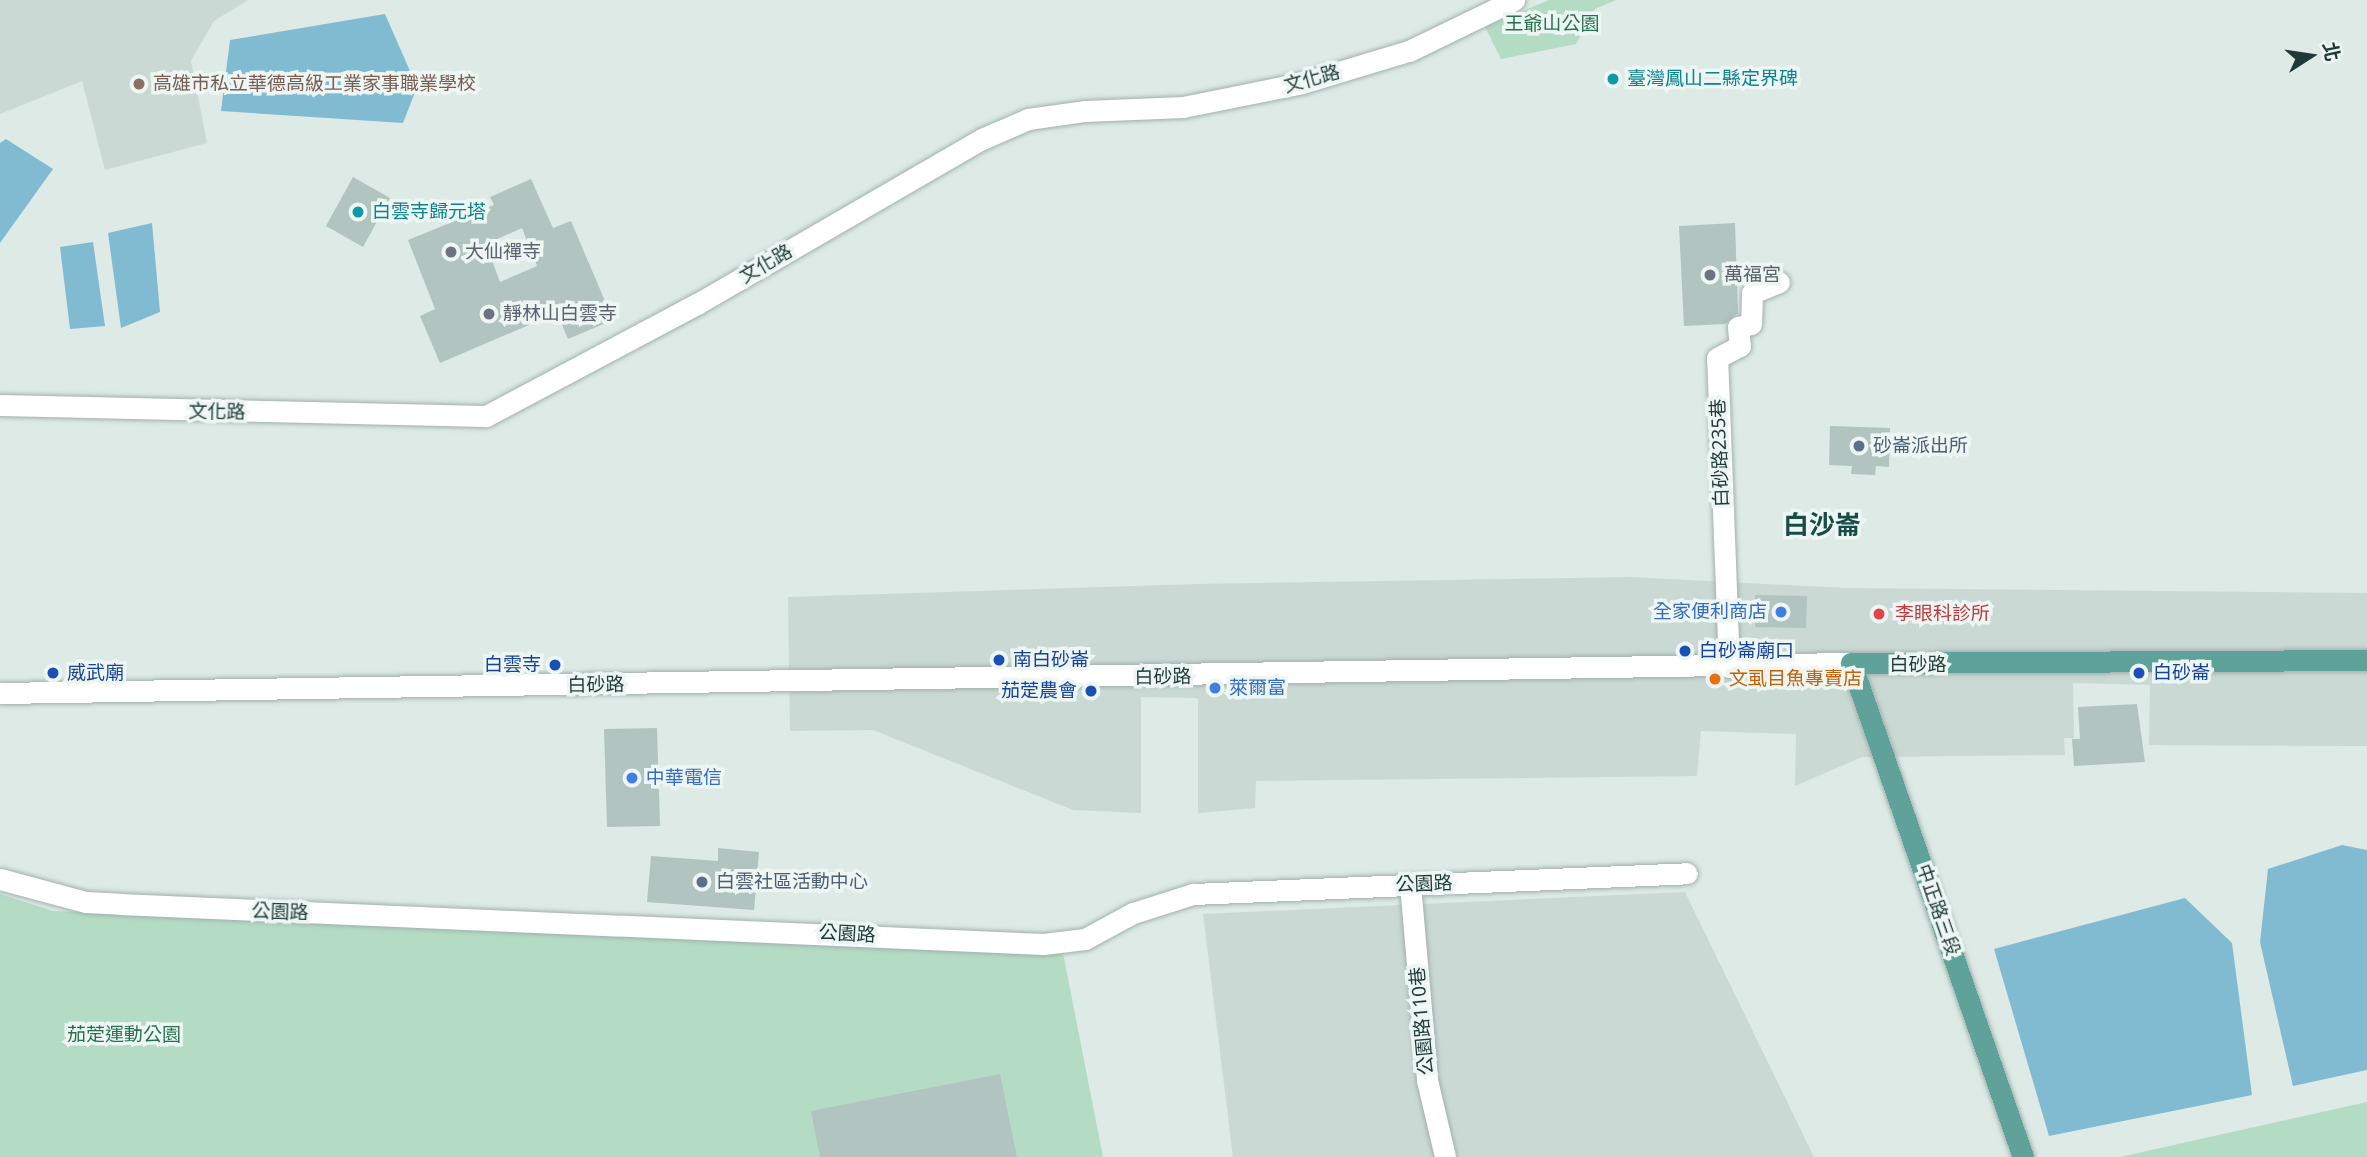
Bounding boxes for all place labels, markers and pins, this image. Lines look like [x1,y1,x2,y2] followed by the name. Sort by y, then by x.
[1627,68,1798,90] place label: 臺灣鳳山二縣定界碑
[1605,71,1621,87] marker: 臺灣鳳山二縣定界碑
[153,73,476,95] place label: 高雄市私立華德高級工業家事職業學校
[131,76,147,92] marker: 高雄市私立華德高級工業家事職業學校
[372,201,486,223] place label: 白雲寺歸元塔
[350,204,366,220] marker: 白雲寺歸元塔
[465,241,541,263] place label: 大仙禪寺
[443,244,459,260] marker: 大仙禪寺
[1724,264,1781,286] place label: 萬福宮
[1702,267,1718,283] marker: 萬福宮
[503,303,617,325] place label: 靜林山白雲寺
[481,306,497,322] marker: 靜林山白雲寺
[1873,435,1968,457] place label: 砂崙派出所
[1851,438,1867,454] marker: 砂崙派出所
[1653,601,1767,623] place label: 全家便利商店
[1895,603,1990,625] place label: 李眼科診所
[1773,604,1789,620] marker: 全家便利商店
[1869,604,1889,624] marker: 李眼科診所
[1699,640,1794,662] place label: 白砂崙廟口
[1677,643,1693,659] marker: 白砂崙廟口
[1013,649,1089,671] place label: 南白砂崙
[991,652,1007,668] marker: 南白砂崙
[484,654,541,676] place label: 白雲寺
[547,657,563,673] marker: 白雲寺
[67,662,124,684] place label: 威武廟
[2153,662,2210,684] place label: 白砂崙
[45,665,61,681] marker: 威武廟
[2131,665,2147,681] marker: 白砂崙
[1729,668,1862,690] place label: 文虱目魚專賣店
[1707,671,1723,687] marker: 文虱目魚專賣店
[1229,677,1286,699] place label: 萊爾富
[1001,680,1077,702] place label: 茄萣農會
[1207,680,1223,696] marker: 萊爾富
[1083,683,1099,699] marker: 茄萣農會
[646,767,722,789] place label: 中華電信
[624,770,640,786] marker: 中華電信
[716,871,868,893] place label: 白雲社區活動中心
[694,874,710,890] marker: 白雲社區活動中心

